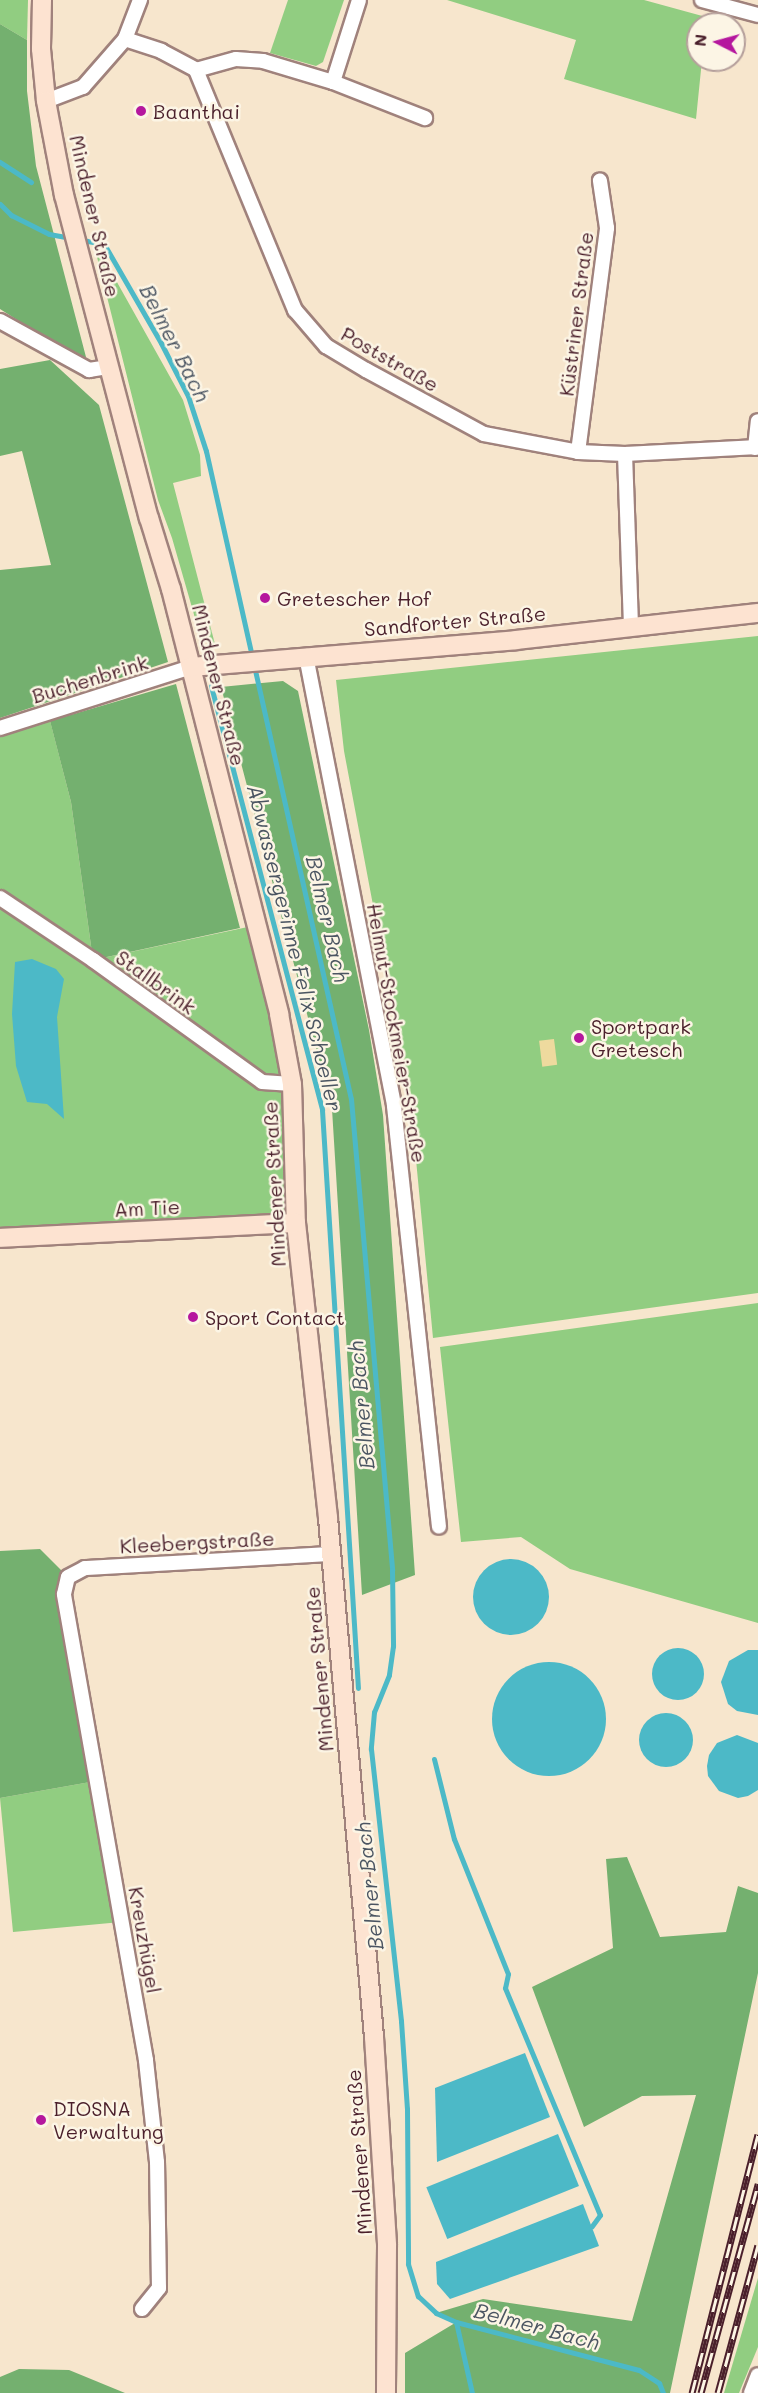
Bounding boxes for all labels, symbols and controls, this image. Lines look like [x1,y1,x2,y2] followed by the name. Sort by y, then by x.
[686,12,746,72] north arrow
[689,33,711,47] text: N
[153,99,240,123] place label: Baanthai
[134,104,148,118] marker: Baanthai
[65,133,125,299] street label: Mindener Straße
[554,231,598,397] street label: Küstriner Straße
[135,280,215,406] water label: Belmer Bach
[337,321,443,397] street label: Poststraße
[277,586,431,610] place label: Gretescher Hof
[258,591,272,605] marker: Gretescher Hof
[363,601,547,641] street label: Sandforter Straße
[187,602,251,768] street label: Mindener Straße
[29,650,151,708] street label: Buchenbrink
[242,782,348,1114] water label: Abwassergerinne Felix Schoeller
[301,854,355,984] water label: Belmer Bach
[362,901,432,1165] street label: Helmut-Stockmeier-Straße
[111,945,201,1019] street label: Stallbrink
[591,1014,691,1061] place label: Sportpark Gretesch
[572,1031,586,1045] marker: Sportpark Gretesch
[258,1101,290,1267] street label: Mindener Straße
[114,1194,180,1222] street label: Am Tie
[205,1305,345,1329] place label: Sport Contact
[186,1310,200,1324] marker: Sport Contact
[343,1340,379,1470] water label: Belmer Bach
[119,1526,275,1558] street label: Kleebergstraße
[300,1585,338,1753] street label: Mindener Straße
[350,1821,388,1951] water label: Belmer Bach
[124,1885,166,1995] street label: Kreuzhügel
[341,2069,377,2235] street label: Mindener Straße
[53,2096,164,2143] place label: DIOSNA Verwaltung
[34,2113,48,2127] marker: DIOSNA Verwaltung
[472,2297,602,2355] water label: Belmer Bach

